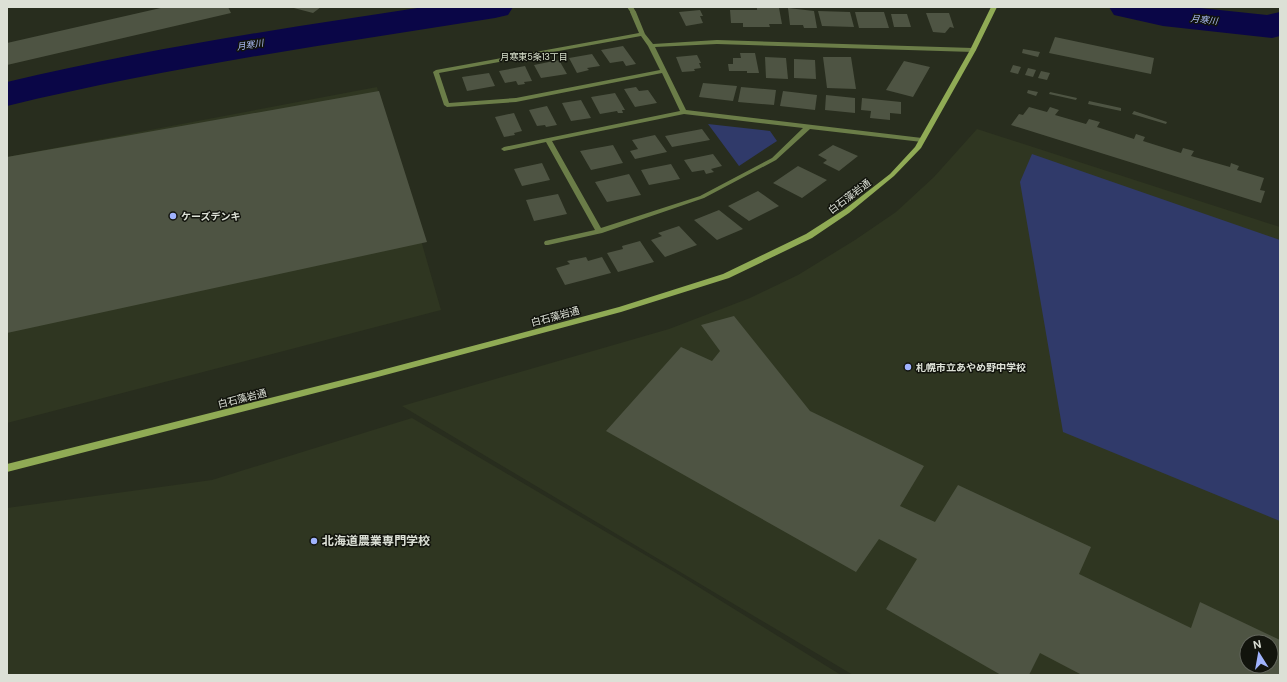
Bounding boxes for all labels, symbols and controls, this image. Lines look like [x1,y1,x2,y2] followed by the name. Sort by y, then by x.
[1190,13,1219,27] water label: 月寒川
[236,37,265,53] water label: 月寒川
[500,51,568,63] district label: 月寒東5条13丁目
[825,176,873,217] street label: 白石藻岩通
[181,210,241,223] place label: ケーズデンキ
[168,211,178,221] marker: ケーズデンキ
[529,304,581,329] street label: 白石藻岩通
[916,361,1026,374] place label: 札幌市立あやめ野中学校
[903,362,913,372] marker: 札幌市立あやめ野中学校
[216,386,268,411] street label: 白石藻岩通
[322,533,430,549] place label: 北海道農業専門学校
[309,536,319,546] marker: 北海道農業専門学校
[1239,634,1279,674] north arrow
[1252,637,1262,652] text: N

